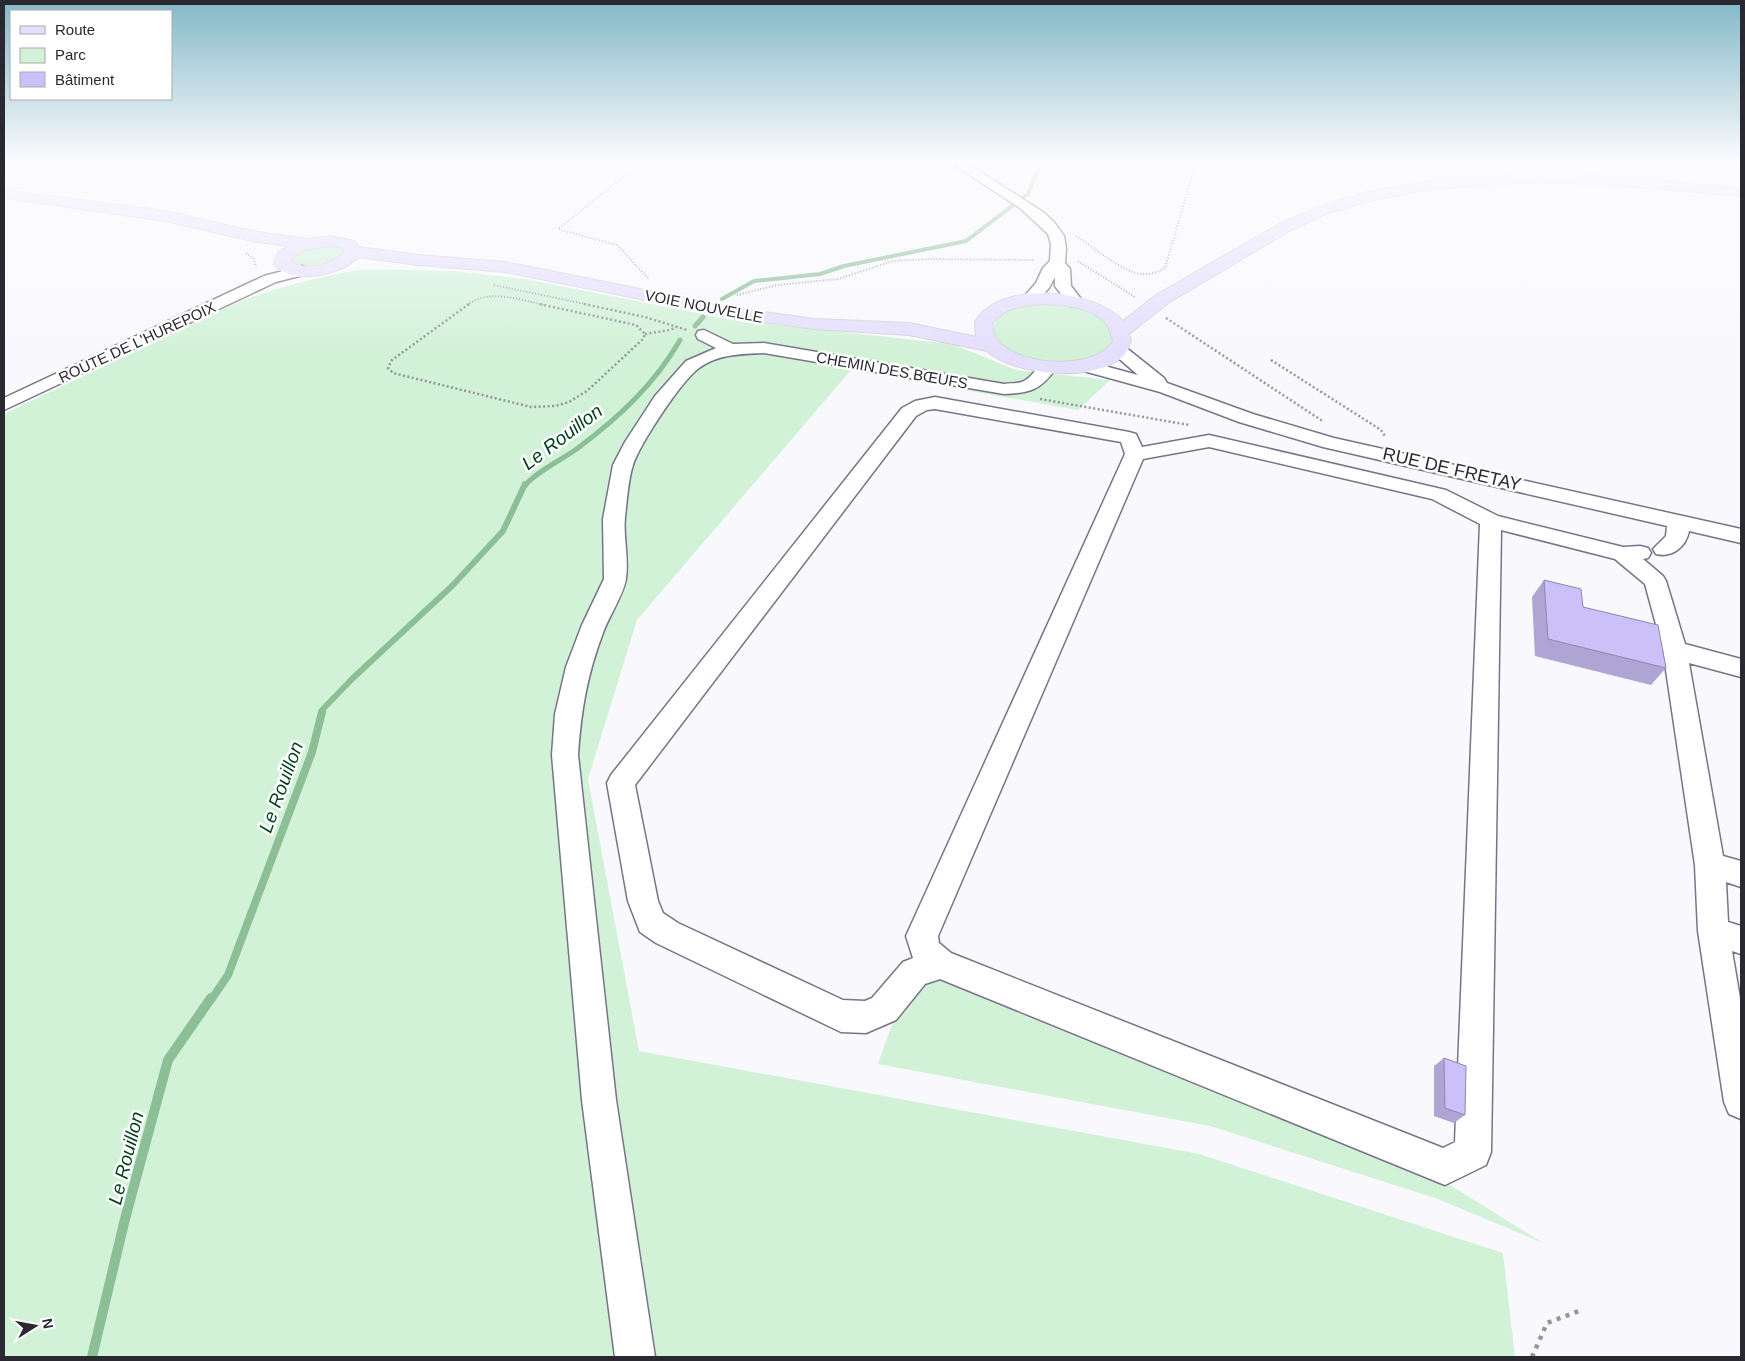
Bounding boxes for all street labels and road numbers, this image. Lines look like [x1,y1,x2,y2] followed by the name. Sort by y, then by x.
[643,286,765,326] street label: VOIE NOUVELLE
[56,298,218,386] street label: ROUTE DE L'HUREPOIX
[815,348,969,392] street label: CHEMIN DES BŒUFS
[1381,443,1523,495] street label: RUE DE FRETAY

